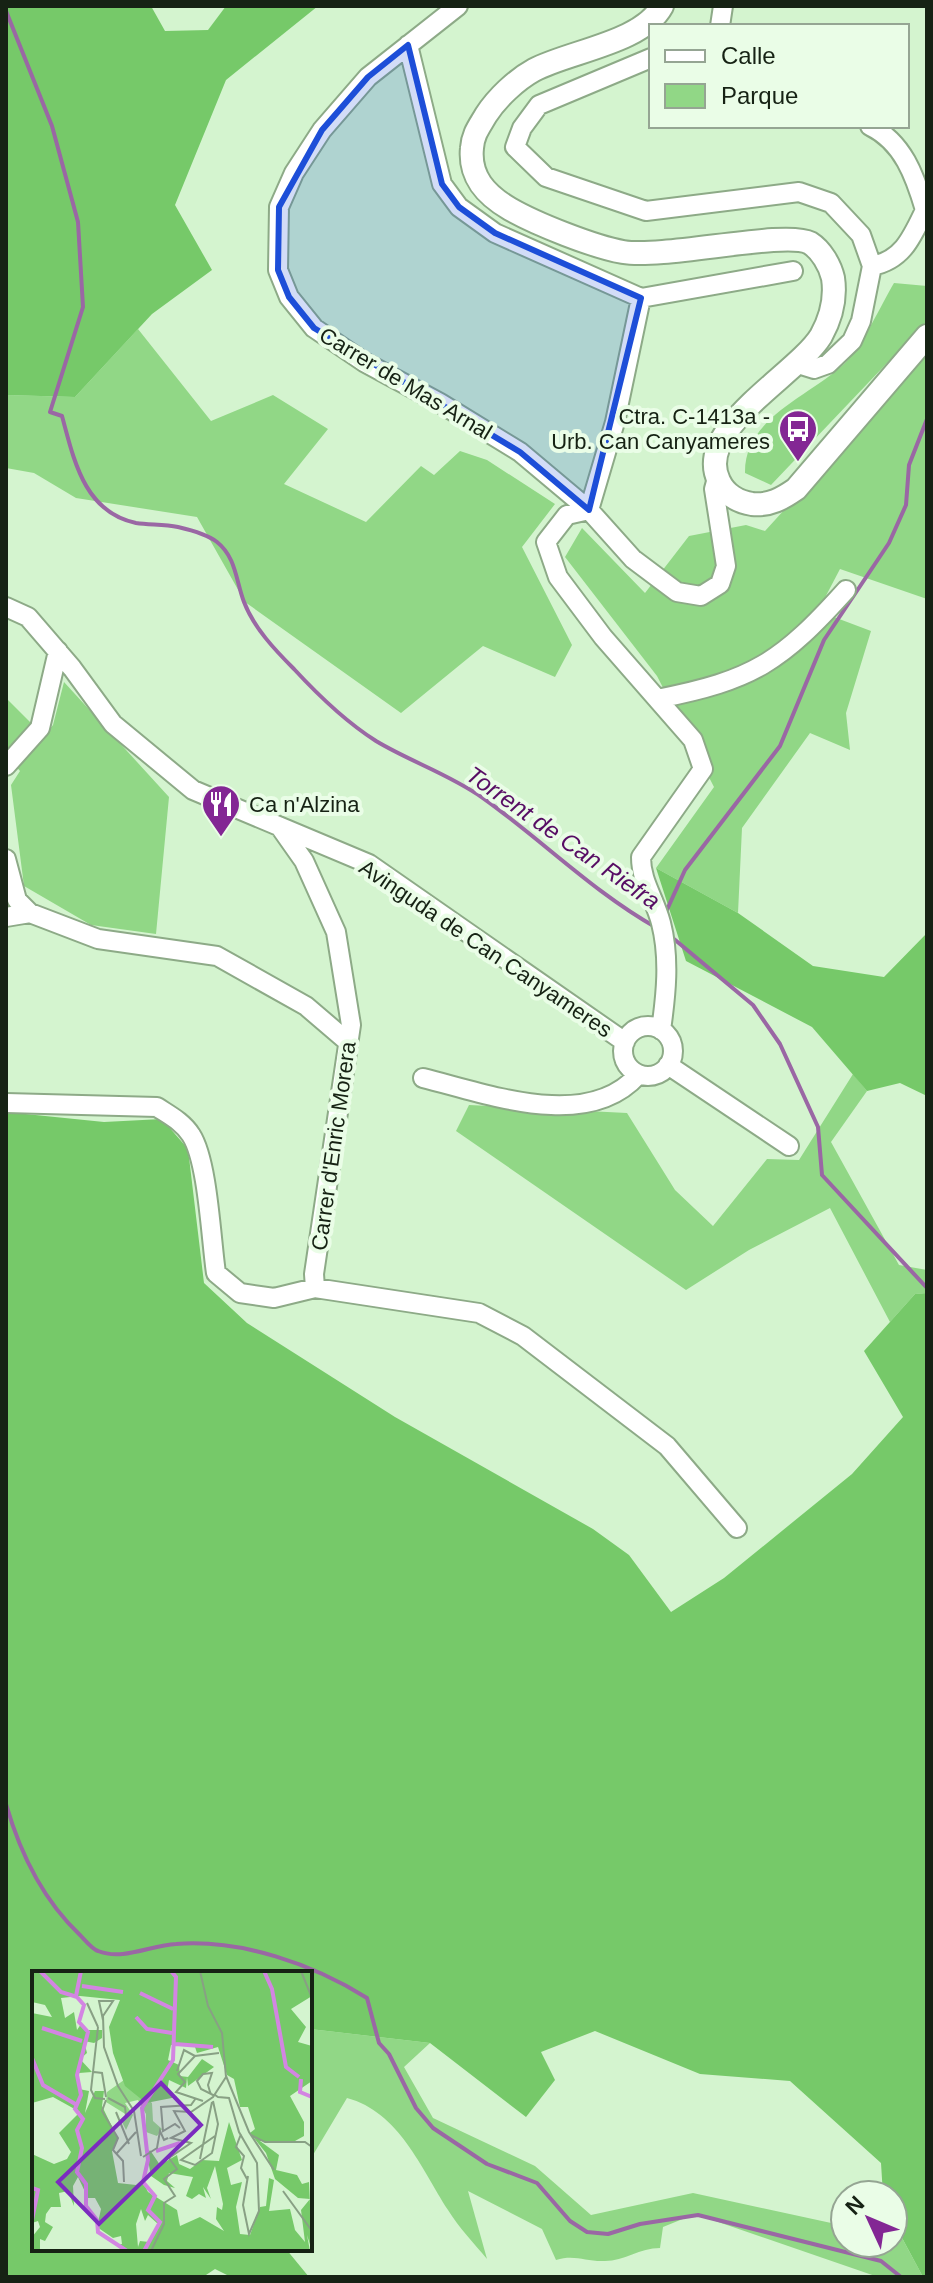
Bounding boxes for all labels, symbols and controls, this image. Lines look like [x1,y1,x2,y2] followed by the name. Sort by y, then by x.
[649,24,909,128] legend
[721,42,776,69] text: Calle
[721,82,798,109] text: Parque
[315,322,497,445] street label: Carrer de Mas Arnal
[551,404,770,454] place label: Ctra. C-1413a - Urb. Can Canyameres
[777,408,819,463] bus stop icon: Ctra. C-1413a - Urb. Can Canyameres
[461,761,665,915] water label: Torrent de Can Riefra
[200,783,242,838] restaurant icon: Ca n'Alzina
[249,792,360,817] place label: Ca n'Alzina
[355,854,617,1042] street label: Avinguda de Can Canyameres
[306,1039,361,1252] street label: Carrer d'Enric Morera
[32,1971,312,2251] inset map
[829,2179,909,2259] north arrow
[840,2191,869,2220] text: N

